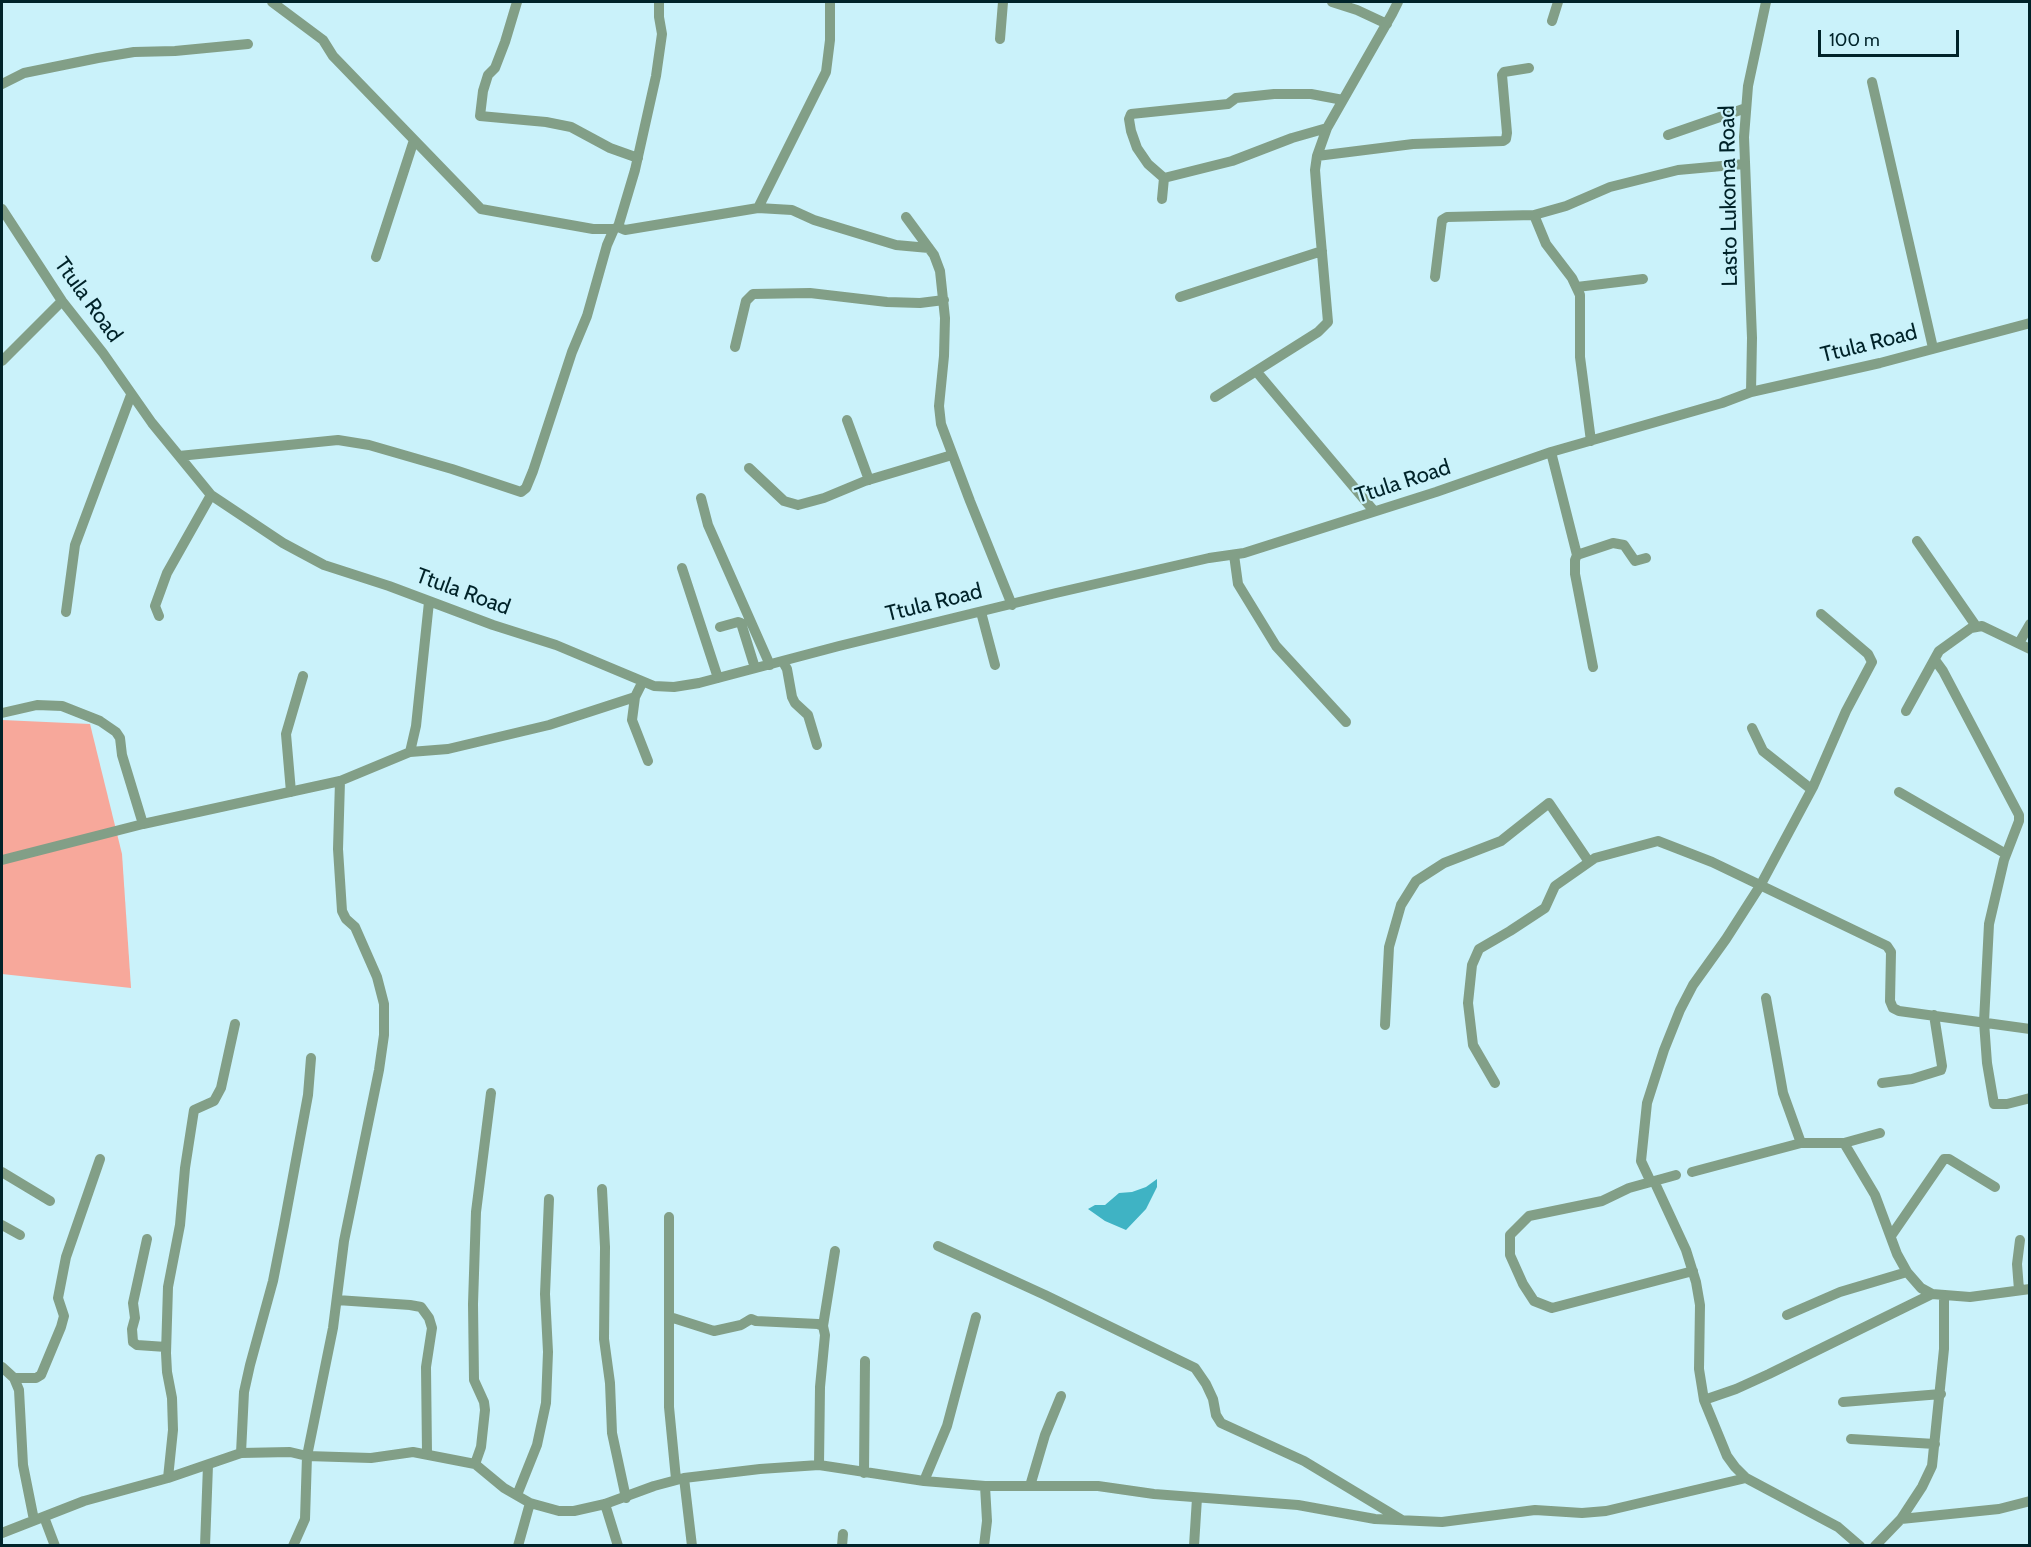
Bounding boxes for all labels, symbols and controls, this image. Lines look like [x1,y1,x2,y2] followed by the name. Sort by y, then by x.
[1821,18,1962,56] scale bar
[1829,29,1880,51] text: 100 m
[1714,105,1744,287] street label: Lasto Lukoma Road
[48,252,128,348] street label: Ttula Road
[1818,319,1920,369] street label: Ttula Road
[1352,454,1454,510] street label: Ttula Road
[412,563,514,621] street label: Ttula Road
[883,578,985,628] street label: Ttula Road

